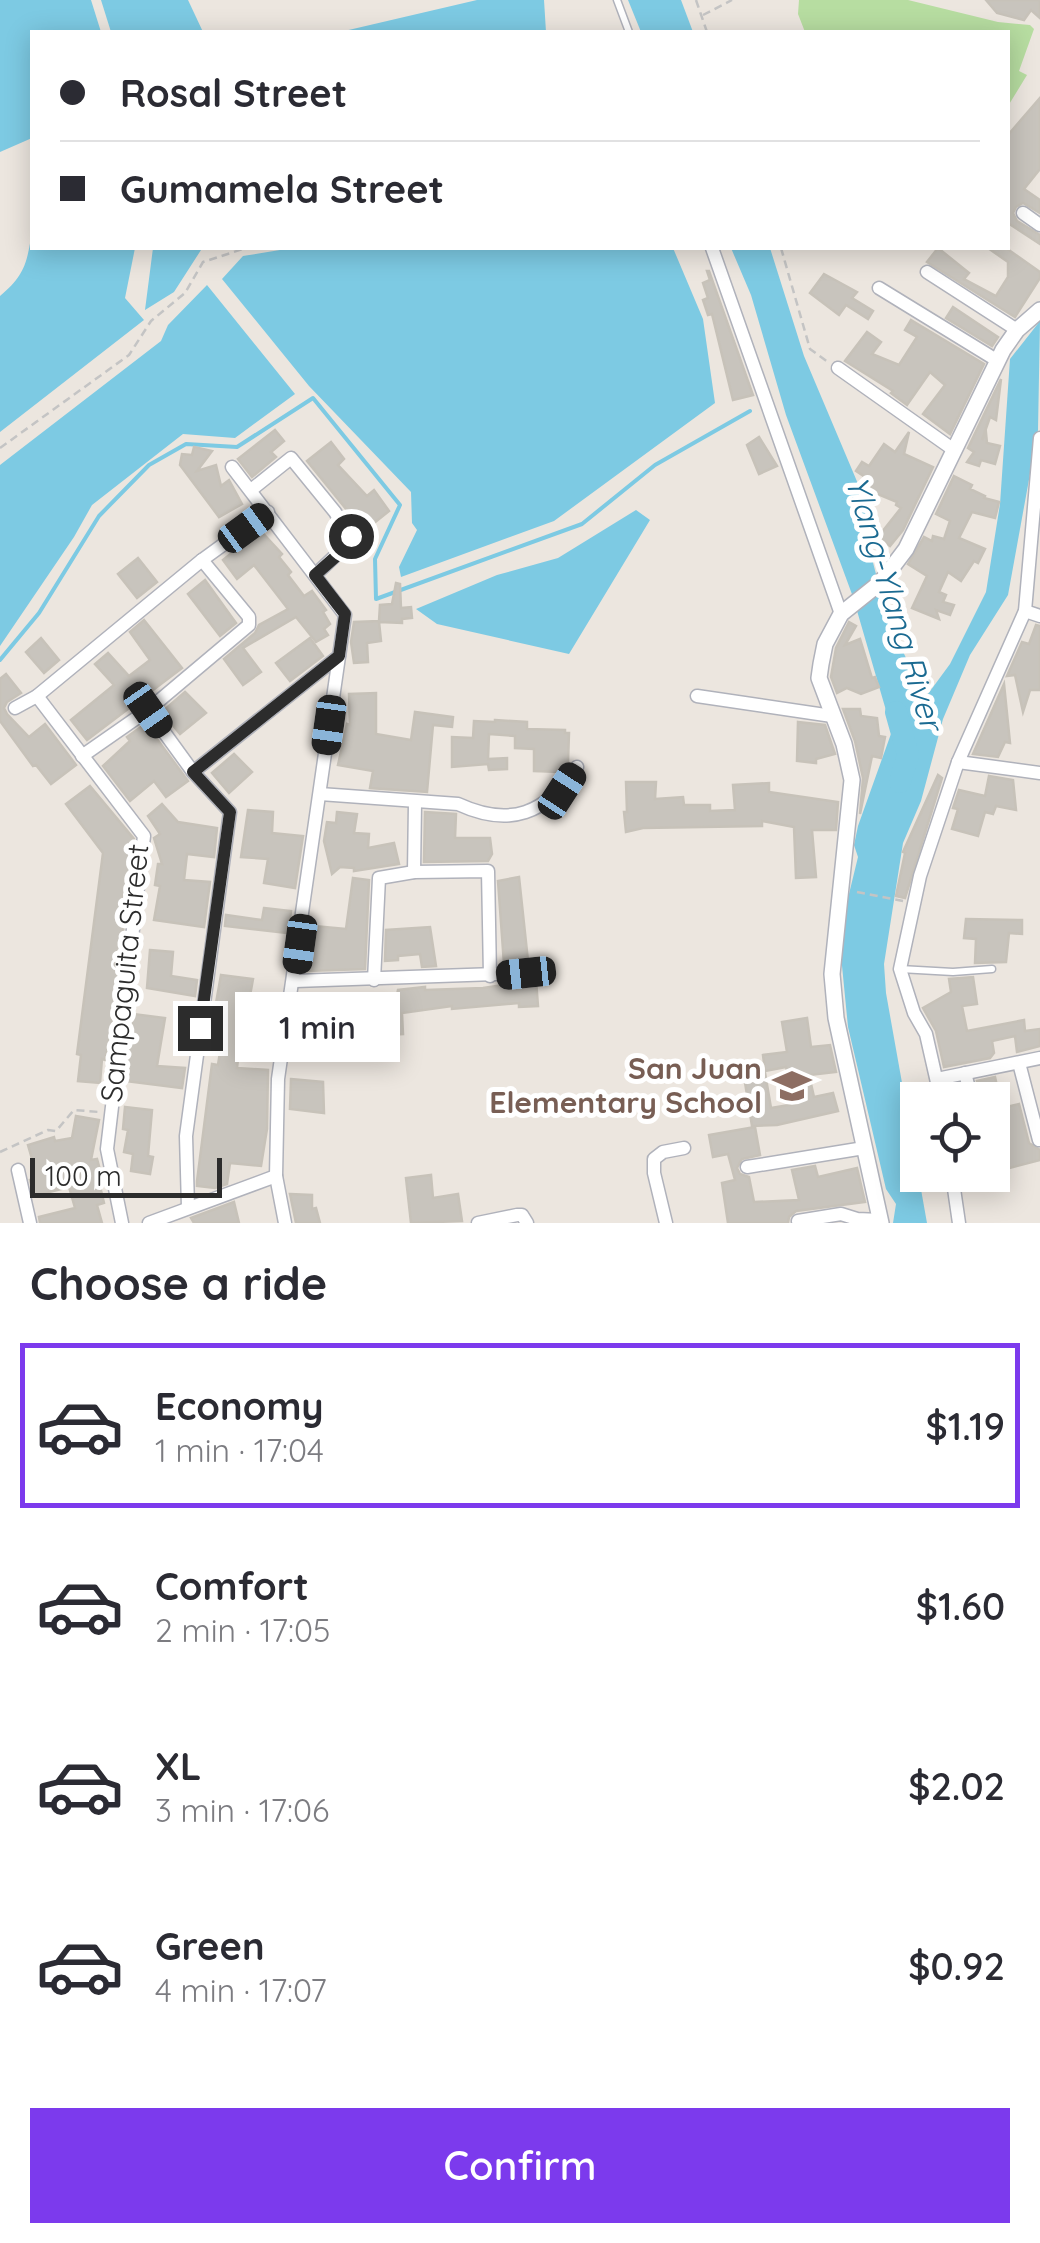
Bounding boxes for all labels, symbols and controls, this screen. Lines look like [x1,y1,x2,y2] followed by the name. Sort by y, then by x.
[120,69,347,117] text: Rosal Street
[120,165,444,213] text: Gumamela Street
[837,471,954,738] water label: Ylang-Ylang River
[213,498,279,558] car
[329,514,374,559] route start
[119,677,177,743] car
[310,693,348,757] car
[533,758,591,824] car
[92,842,156,1104] street label: Sampaguita Street
[281,912,319,976] car
[495,955,557,991] car
[235,993,400,1063] callout: 1 min
[178,1006,223,1051] route end
[279,1007,356,1047] text: 1 min
[489,1049,762,1121] place label: San Juan Elementary School
[771,1065,813,1107] school or university icon: San Juan Elementary School
[900,1082,1010,1192] map controls
[900,1082,1010,1192] button: locate
[30,1153,222,1198] scale bar
[45,1158,122,1193] text: 100 m
[30,1255,327,1311] text: Choose a ride
[35,1381,125,1471] icon: car
[155,1382,324,1430] text: Economy
[925,1402,1005,1450] text: $1.19
[155,1430,324,1470] text: 1 min · 17:04
[35,1561,125,1651] icon: car
[155,1562,309,1610] text: Comfort
[916,1582,1005,1630] text: $1.60
[155,1610,330,1650] text: 2 min · 17:05
[35,1741,125,1831] icon: car
[155,1742,201,1790] text: XL
[908,1762,1005,1810] text: $2.02
[155,1790,329,1830] text: 3 min · 17:06
[35,1921,125,2011] icon: car
[155,1922,265,1970] text: Green
[908,1942,1005,1990] text: $0.92
[155,1970,327,2010] text: 4 min · 17:07
[30,2108,1010,2223] button: Confirm

